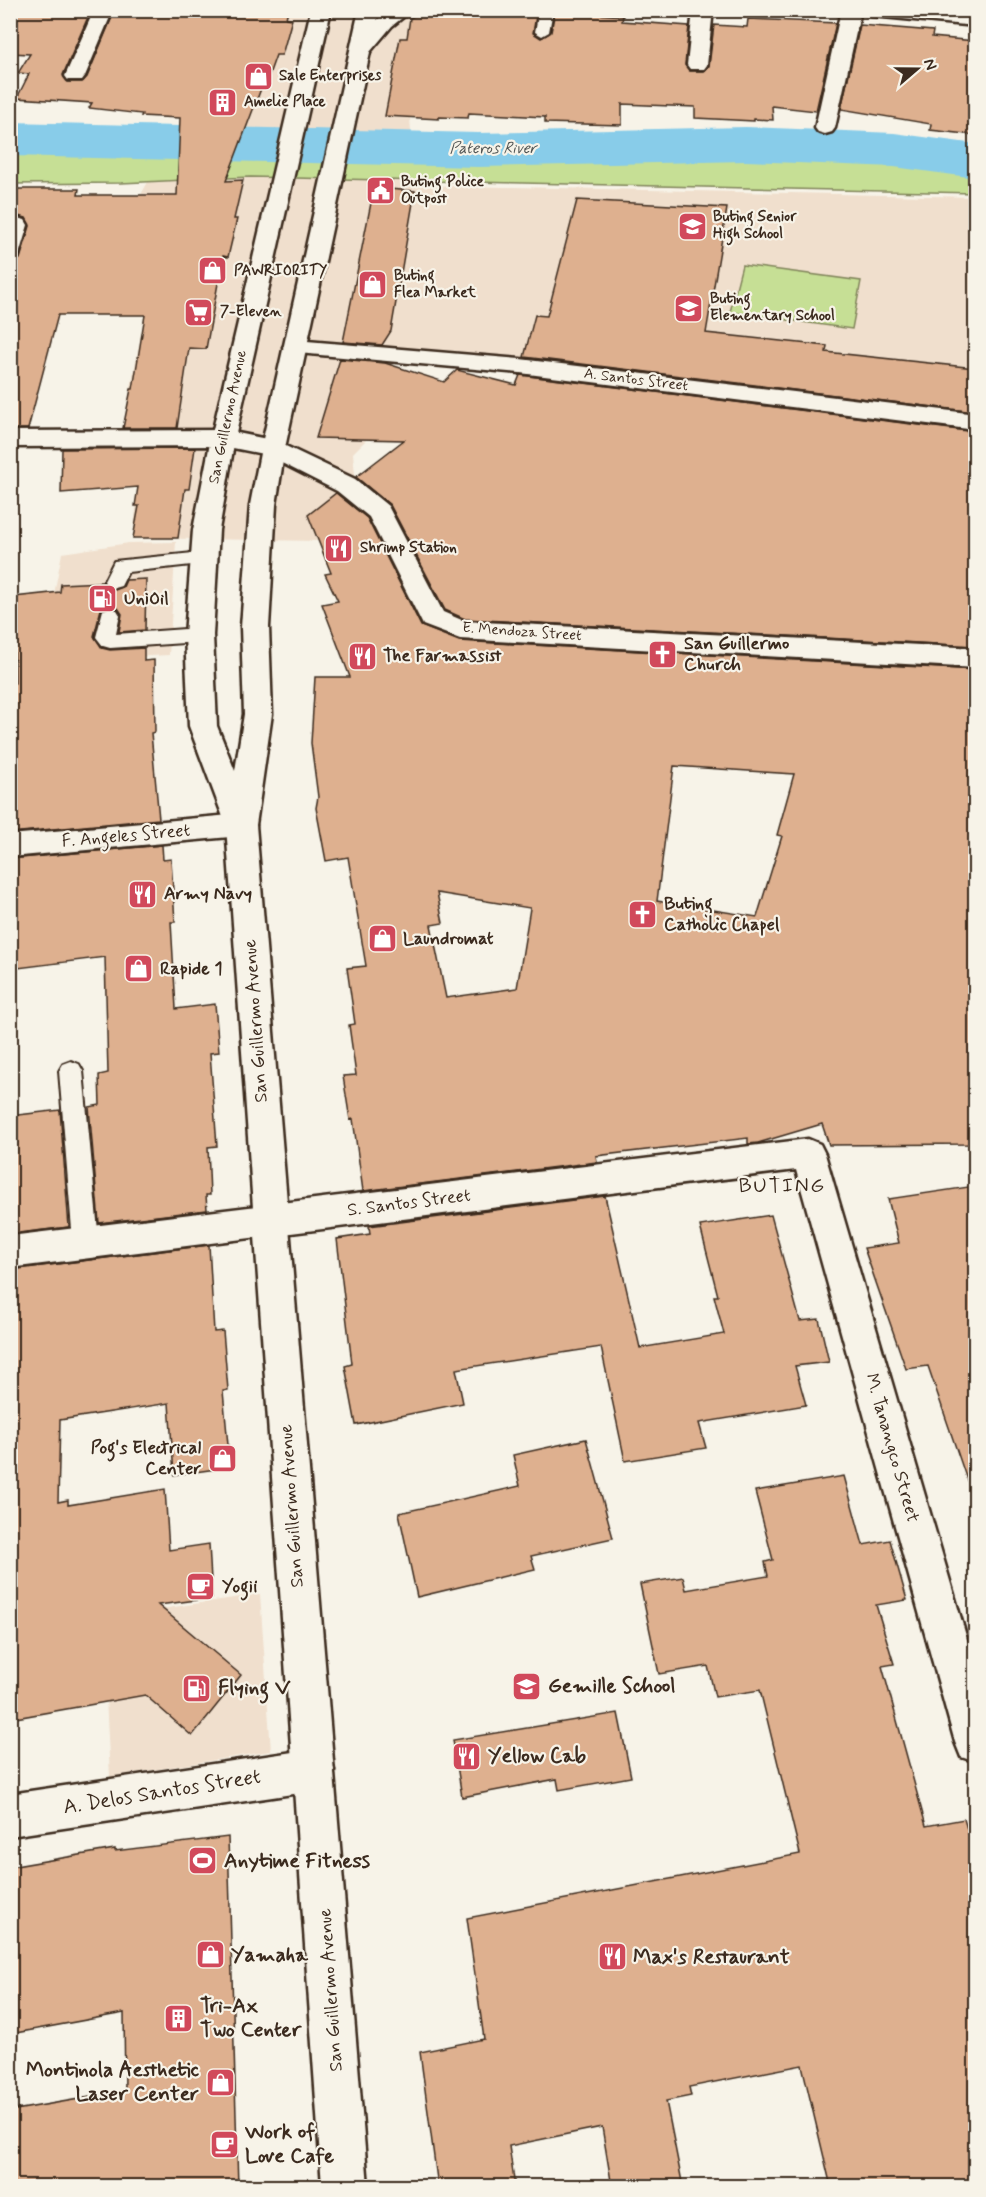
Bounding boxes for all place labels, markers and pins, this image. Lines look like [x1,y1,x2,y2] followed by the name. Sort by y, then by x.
[242,60,274,92] shop icon: Sale Enterprises
[279,66,382,86] place label: Sale Enterprises
[207,86,239,118] building icon: Amelie Place
[244,92,326,112] place label: Amelie Place
[401,172,485,209] place label: Buting Police Outpost
[364,175,396,207] public building icon: Buting Police Outpost
[713,207,797,246] place label: Buting Senior High School
[676,210,708,242] school or university icon: Buting Senior High School
[197,255,229,287] shop icon: PAWRIORITY
[234,261,328,281] place label: PAWRIORITY
[394,266,477,303] place label: Buting Flea Market
[357,269,389,301] shop icon: Buting Flea Market
[710,289,835,326] place label: Buting Elementary School
[673,292,705,324] school or university icon: Buting Elementary School
[183,296,215,328] supermarket icon: 7-Eleven
[220,302,282,322] place label: 7-Eleven
[323,532,355,564] restaurant icon: Shrimp Station
[360,538,457,558] place label: Shrimp Station
[87,583,119,615] fuel station icon: UniOil
[124,587,169,611] place label: UniOil
[684,632,789,677] place label: San Guillermo Church
[647,638,679,670] church icon: San Guillermo Church
[346,640,378,672] restaurant icon: The Farmassist
[383,644,502,668] place label: The Farmassist
[127,878,159,910] restaurant icon: Army Navy
[164,882,252,906] place label: Army Navy
[664,892,780,937] place label: Buting Catholic Chapel
[627,898,659,930] church icon: Buting Catholic Chapel
[366,923,398,955] shop icon: Laundromat
[403,927,494,951] place label: Laundromat
[123,953,155,985] shop icon: Rapide 1
[160,957,223,981] place label: Rapide 1
[91,1436,201,1481] place label: Pog's Electrical Center
[206,1442,238,1474] shop icon: Pog's Electrical Center
[185,1571,217,1603] cafe icon: Yogii
[222,1575,257,1601] place label: Yogii
[511,1670,543,1702] school or university icon: Gemille School
[181,1672,213,1704] fuel station icon: Flying V
[548,1672,676,1700] place label: Gemille School
[218,1674,291,1704] place label: Flying V
[451,1740,483,1772] restaurant icon: Yellow Cab
[488,1742,586,1770] place label: Yellow Cab
[187,1845,219,1877] sports icon: Anytime Fitness
[224,1847,371,1875] place label: Anytime Fitness
[194,1939,226,1971] shop icon: Yamaha
[231,1941,309,1969] place label: Yamaha
[596,1941,628,1973] restaurant icon: Max's Restaurant
[633,1943,790,1971] place label: Max's Restaurant
[200,1992,302,2044] place label: Tri-Ax Two Center
[163,2002,195,2034] building icon: Tri-Ax Two Center
[26,2056,199,2108] place label: Montinola Aesthetic Laser Center
[204,2066,236,2098] shop icon: Montinola Aesthetic Laser Center
[244,2118,334,2170] place label: Work of Love Cafe
[208,2128,240,2160] cafe icon: Work of Love Cafe

